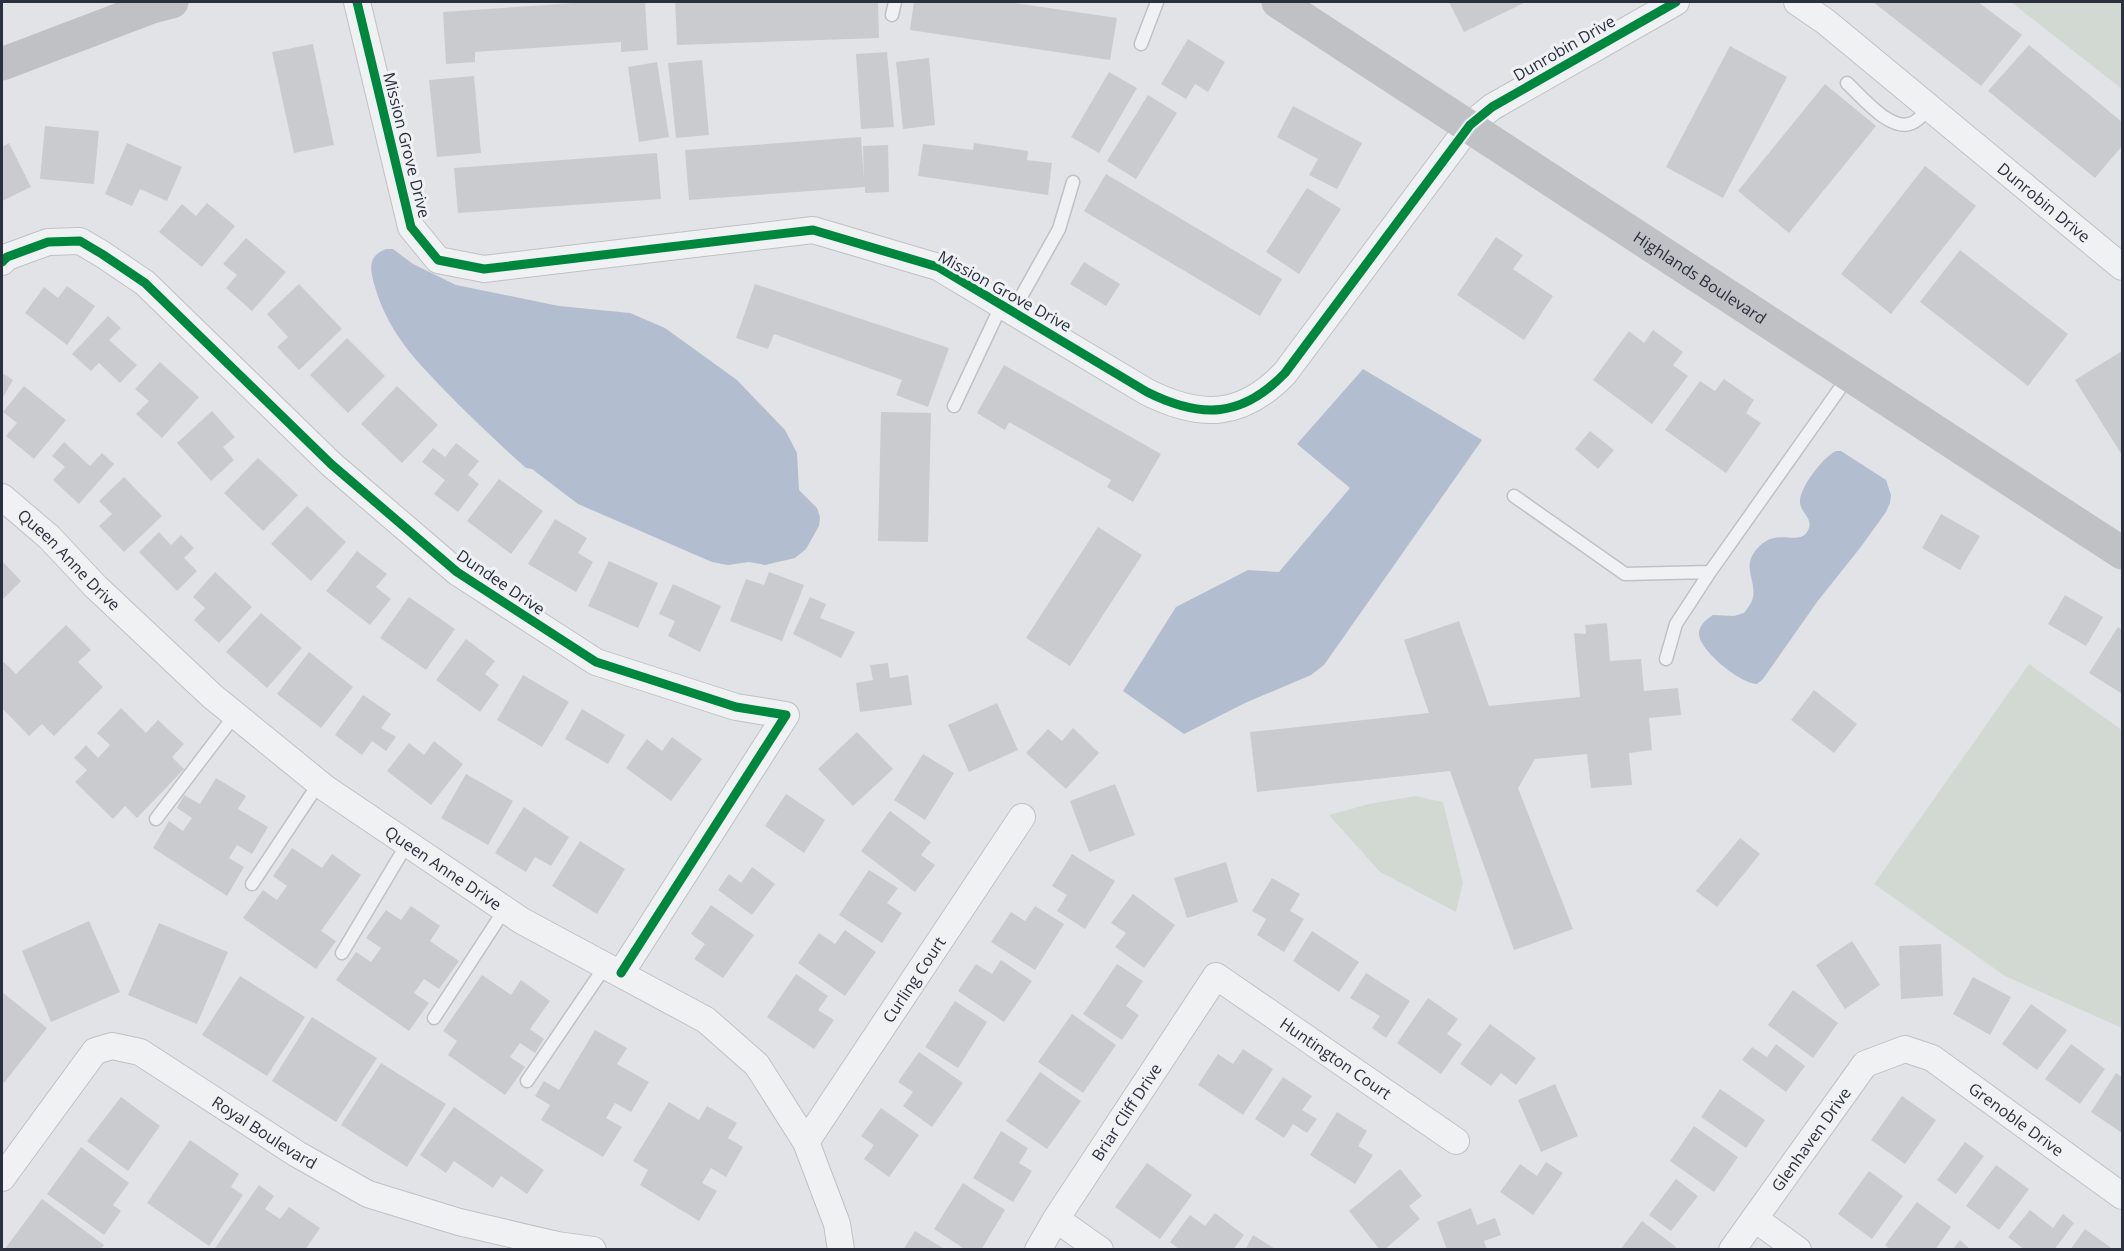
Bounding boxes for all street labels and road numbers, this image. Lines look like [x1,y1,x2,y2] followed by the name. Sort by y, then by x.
[1509,10,1619,86] street label: Dunrobin Drive
[378,70,436,220] street label: Mission Grove Drive
[1993,157,2095,247] street label: Dunrobin Drive
[1629,226,1771,329] street label: Highlands Boulevard
[934,245,1076,337] street label: Mission Grove Drive
[13,504,125,615] street label: Queen Anne Drive
[452,544,550,620] street label: Dundee Drive
[381,821,506,915] street label: Queen Anne Drive
[877,932,951,1027] street label: Curling Court
[1276,1012,1396,1105] street label: Huntington Court
[1086,1059,1167,1165] street label: Briar Cliff Drive
[1964,1077,2068,1161] street label: Grenoble Drive
[1766,1083,1856,1196] street label: Glenhaven Drive
[208,1091,321,1174] street label: Royal Boulevard

